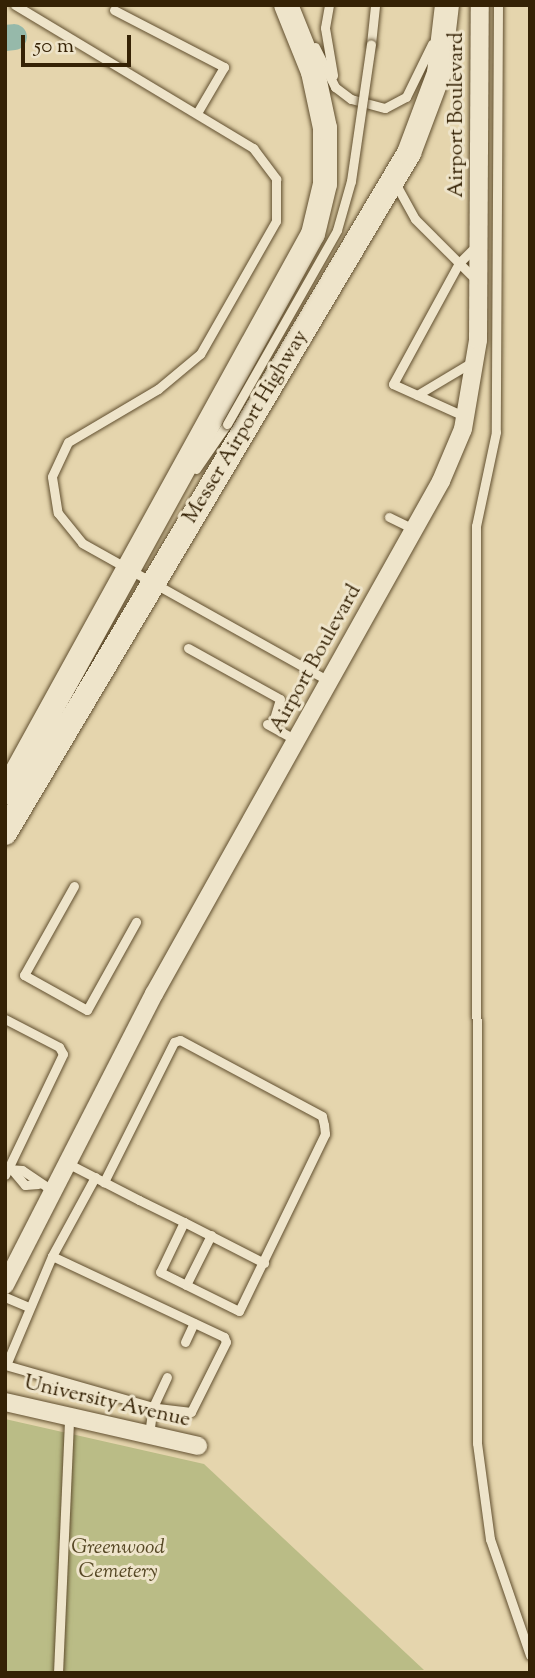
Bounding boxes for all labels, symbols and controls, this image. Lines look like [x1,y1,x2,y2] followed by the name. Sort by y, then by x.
[24,21,135,65] scale bar
[34,32,74,62] text: 50 m
[444,32,470,198] street label: Airport Boulevard
[178,326,314,528] street label: Messer Airport Highway
[265,581,367,737] street label: Airport Boulevard
[21,1371,193,1433] street label: University Avenue
[71,1535,165,1585] park label: Greenwood Cemetery

